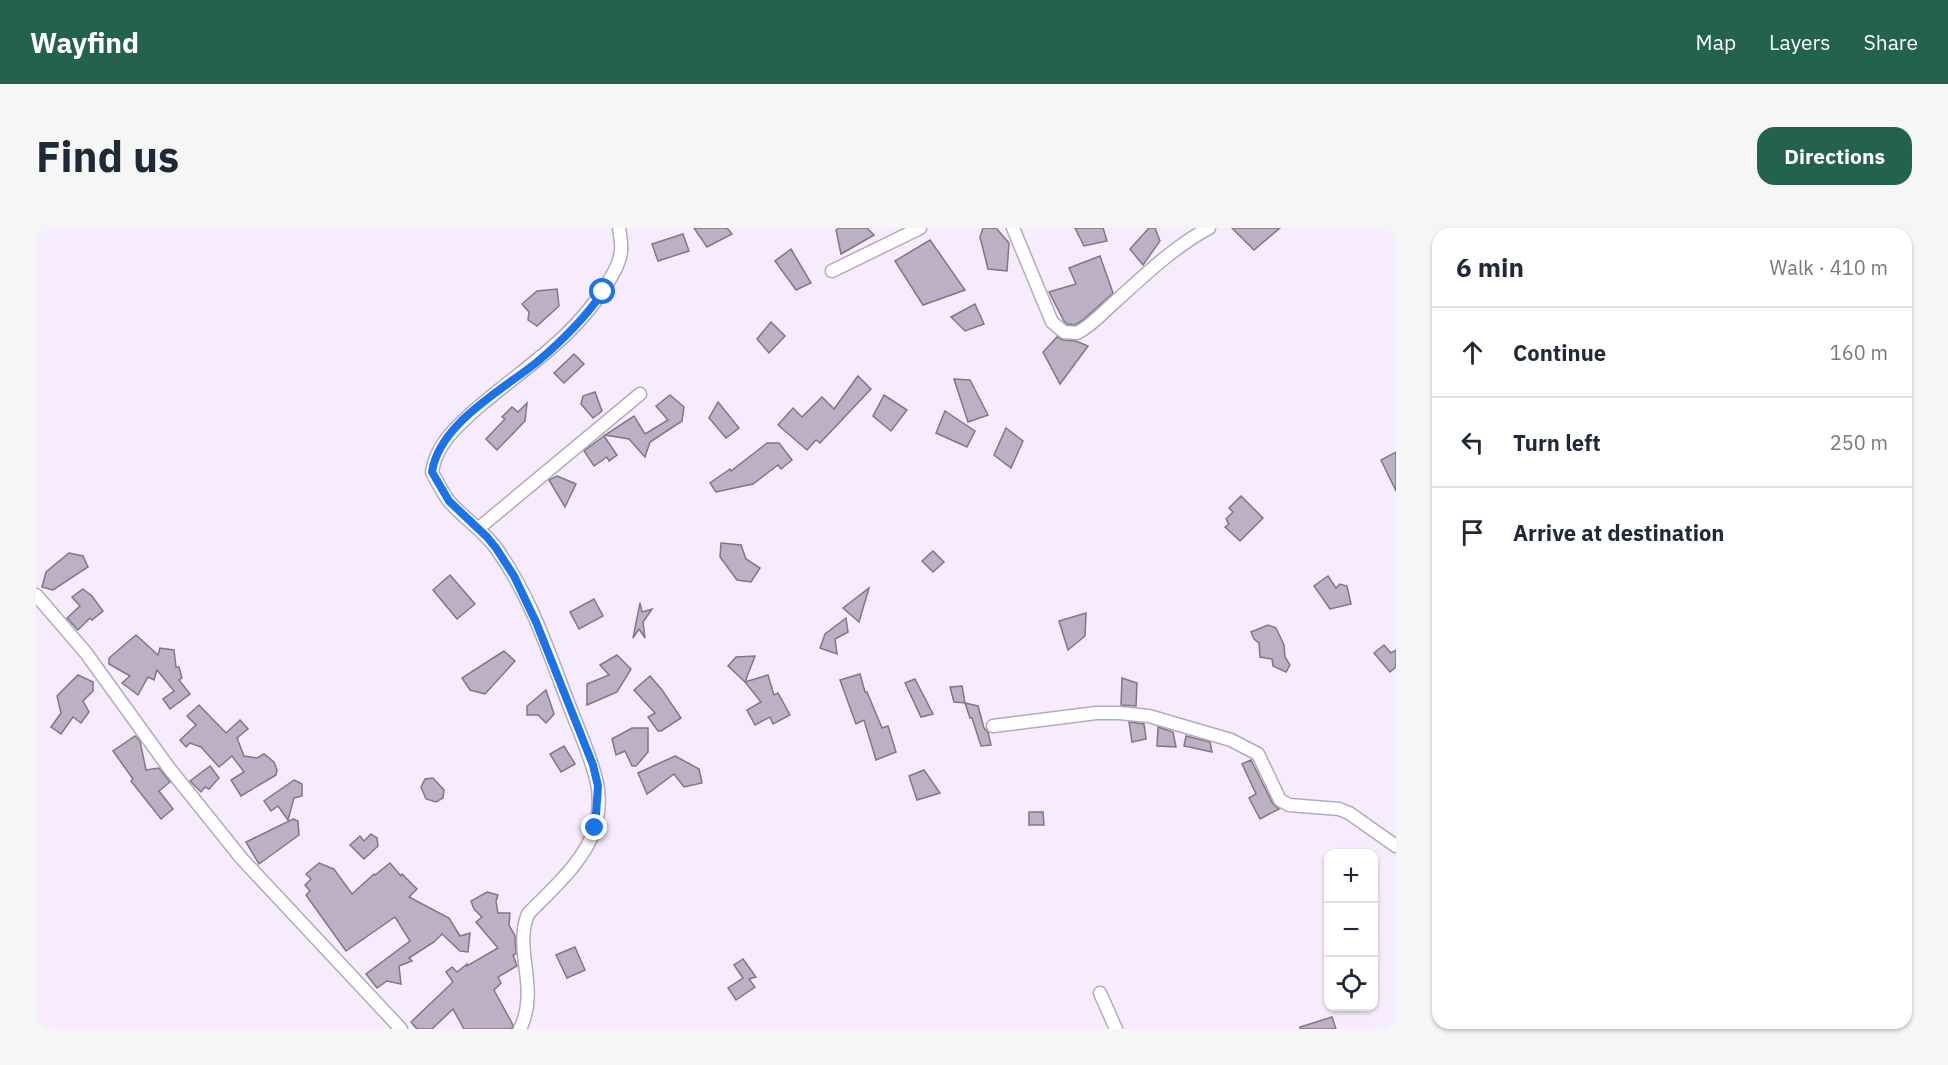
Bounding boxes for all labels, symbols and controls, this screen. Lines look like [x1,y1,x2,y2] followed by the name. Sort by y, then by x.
[30,24,139,61] text: Wayfind
[1696,28,1736,56] text: Map
[1769,28,1831,56] text: Layers
[1864,28,1918,56] text: Share
[1757,127,1912,185] button: Directions
[36,129,179,184] text: Find us
[1456,250,1524,284] text: 6 min
[1770,254,1888,281] text: Walk · 410 m
[589,278,615,304] route start
[1456,336,1489,369] icon: ahead
[1513,338,1606,367] text: Continue
[1830,339,1888,366] text: 160 m
[1456,426,1489,459] icon: left
[1513,428,1601,457] text: Turn left
[1830,429,1888,456] text: 250 m
[1456,516,1489,549] icon: arrive
[1513,518,1724,547] text: Arrive at destination
[581,814,607,840] route end
[1324,849,1378,1011] map controls
[1324,849,1378,903] button: +
[1324,903,1378,957] button: −
[1324,957,1378,1011] button: locate

